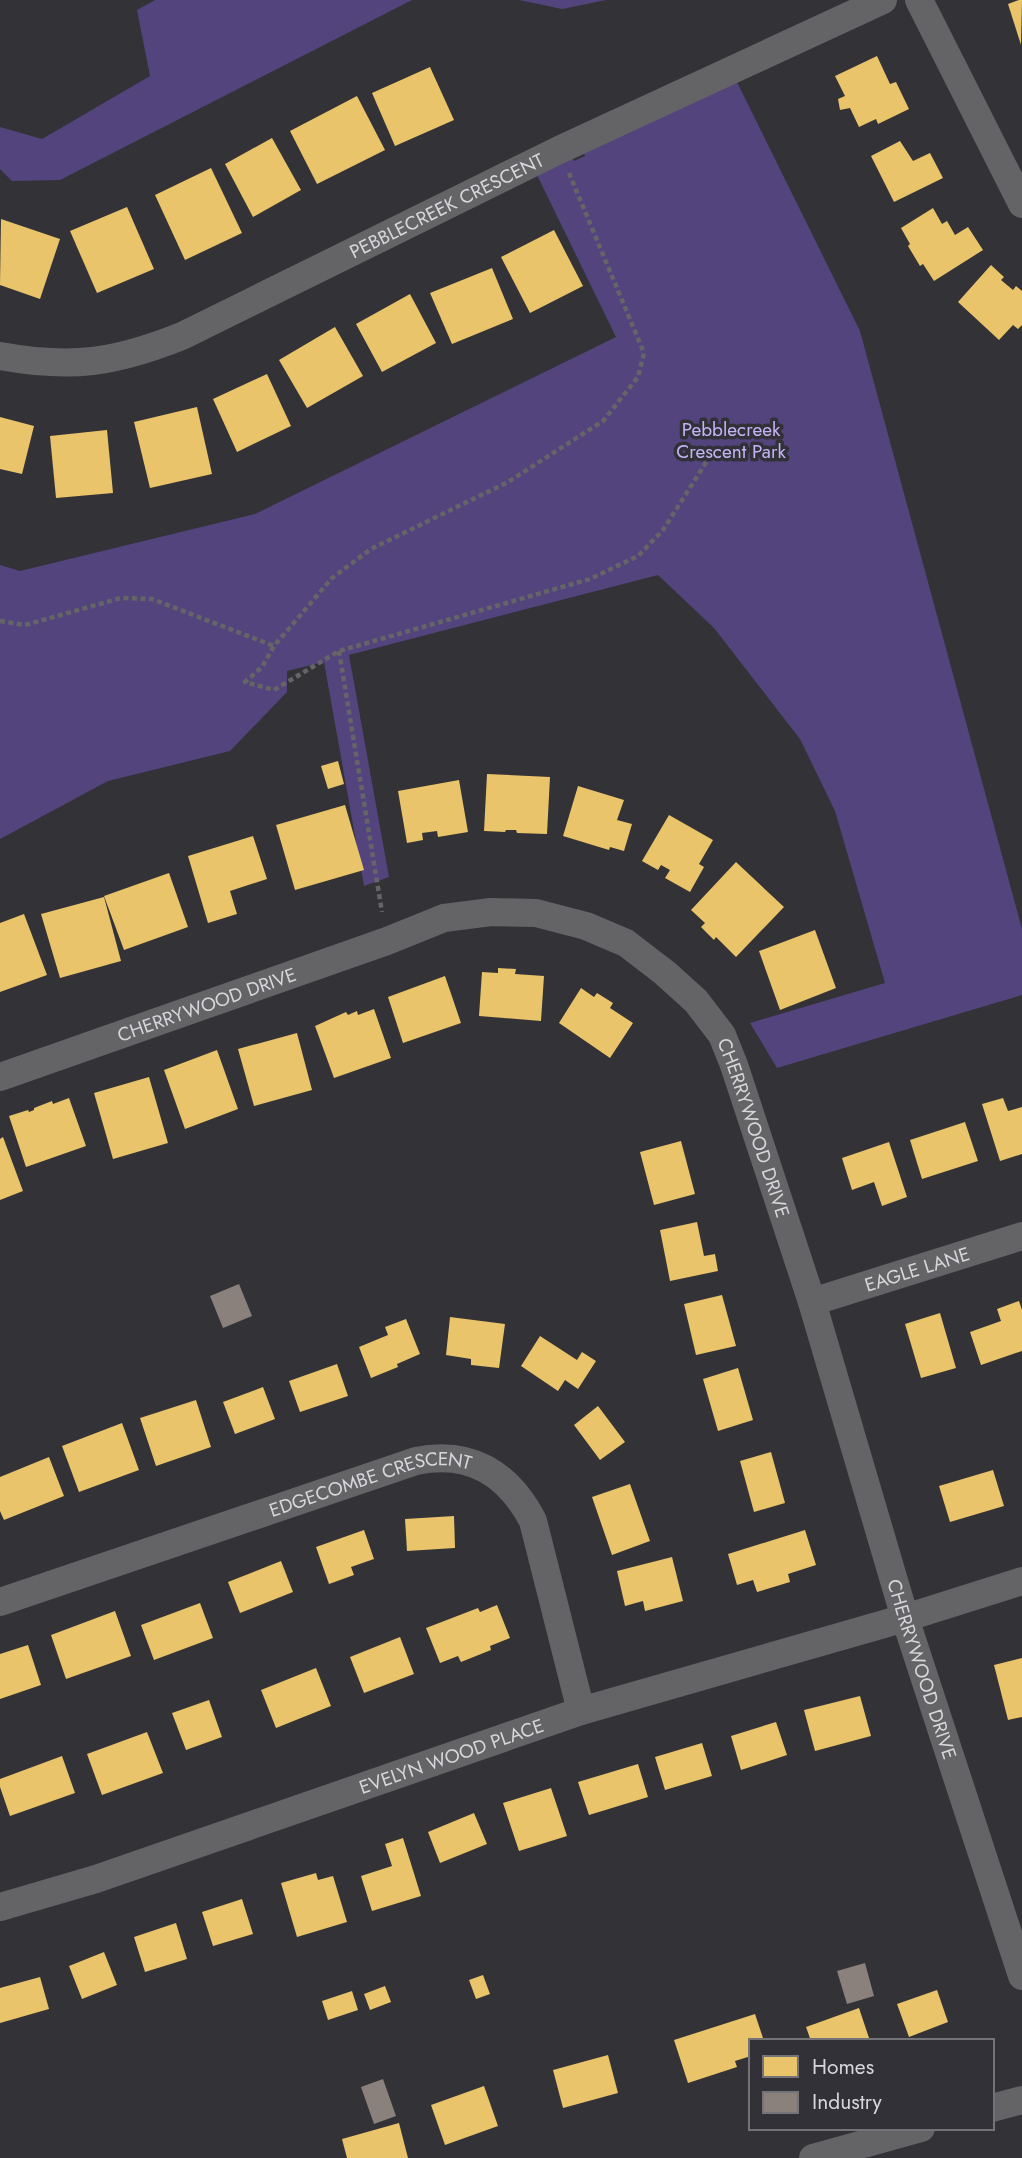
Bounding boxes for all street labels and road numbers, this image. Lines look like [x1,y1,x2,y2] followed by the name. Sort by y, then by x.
[345,146,548,265] street label: PEBBLECREEK CRESCENT
[113,960,300,1048] street label: CHERRYWOOD DRIVE
[711,1034,797,1221] street label: CHERRYWOOD DRIVE
[861,1240,973,1298] street label: EAGLE LANE
[265,1445,475,1523] street label: EDGECOMBE CRESCENT
[881,1576,964,1763] street label: CHERRYWOOD DRIVE
[355,1711,547,1800] street label: EVELYN WOOD PLACE

